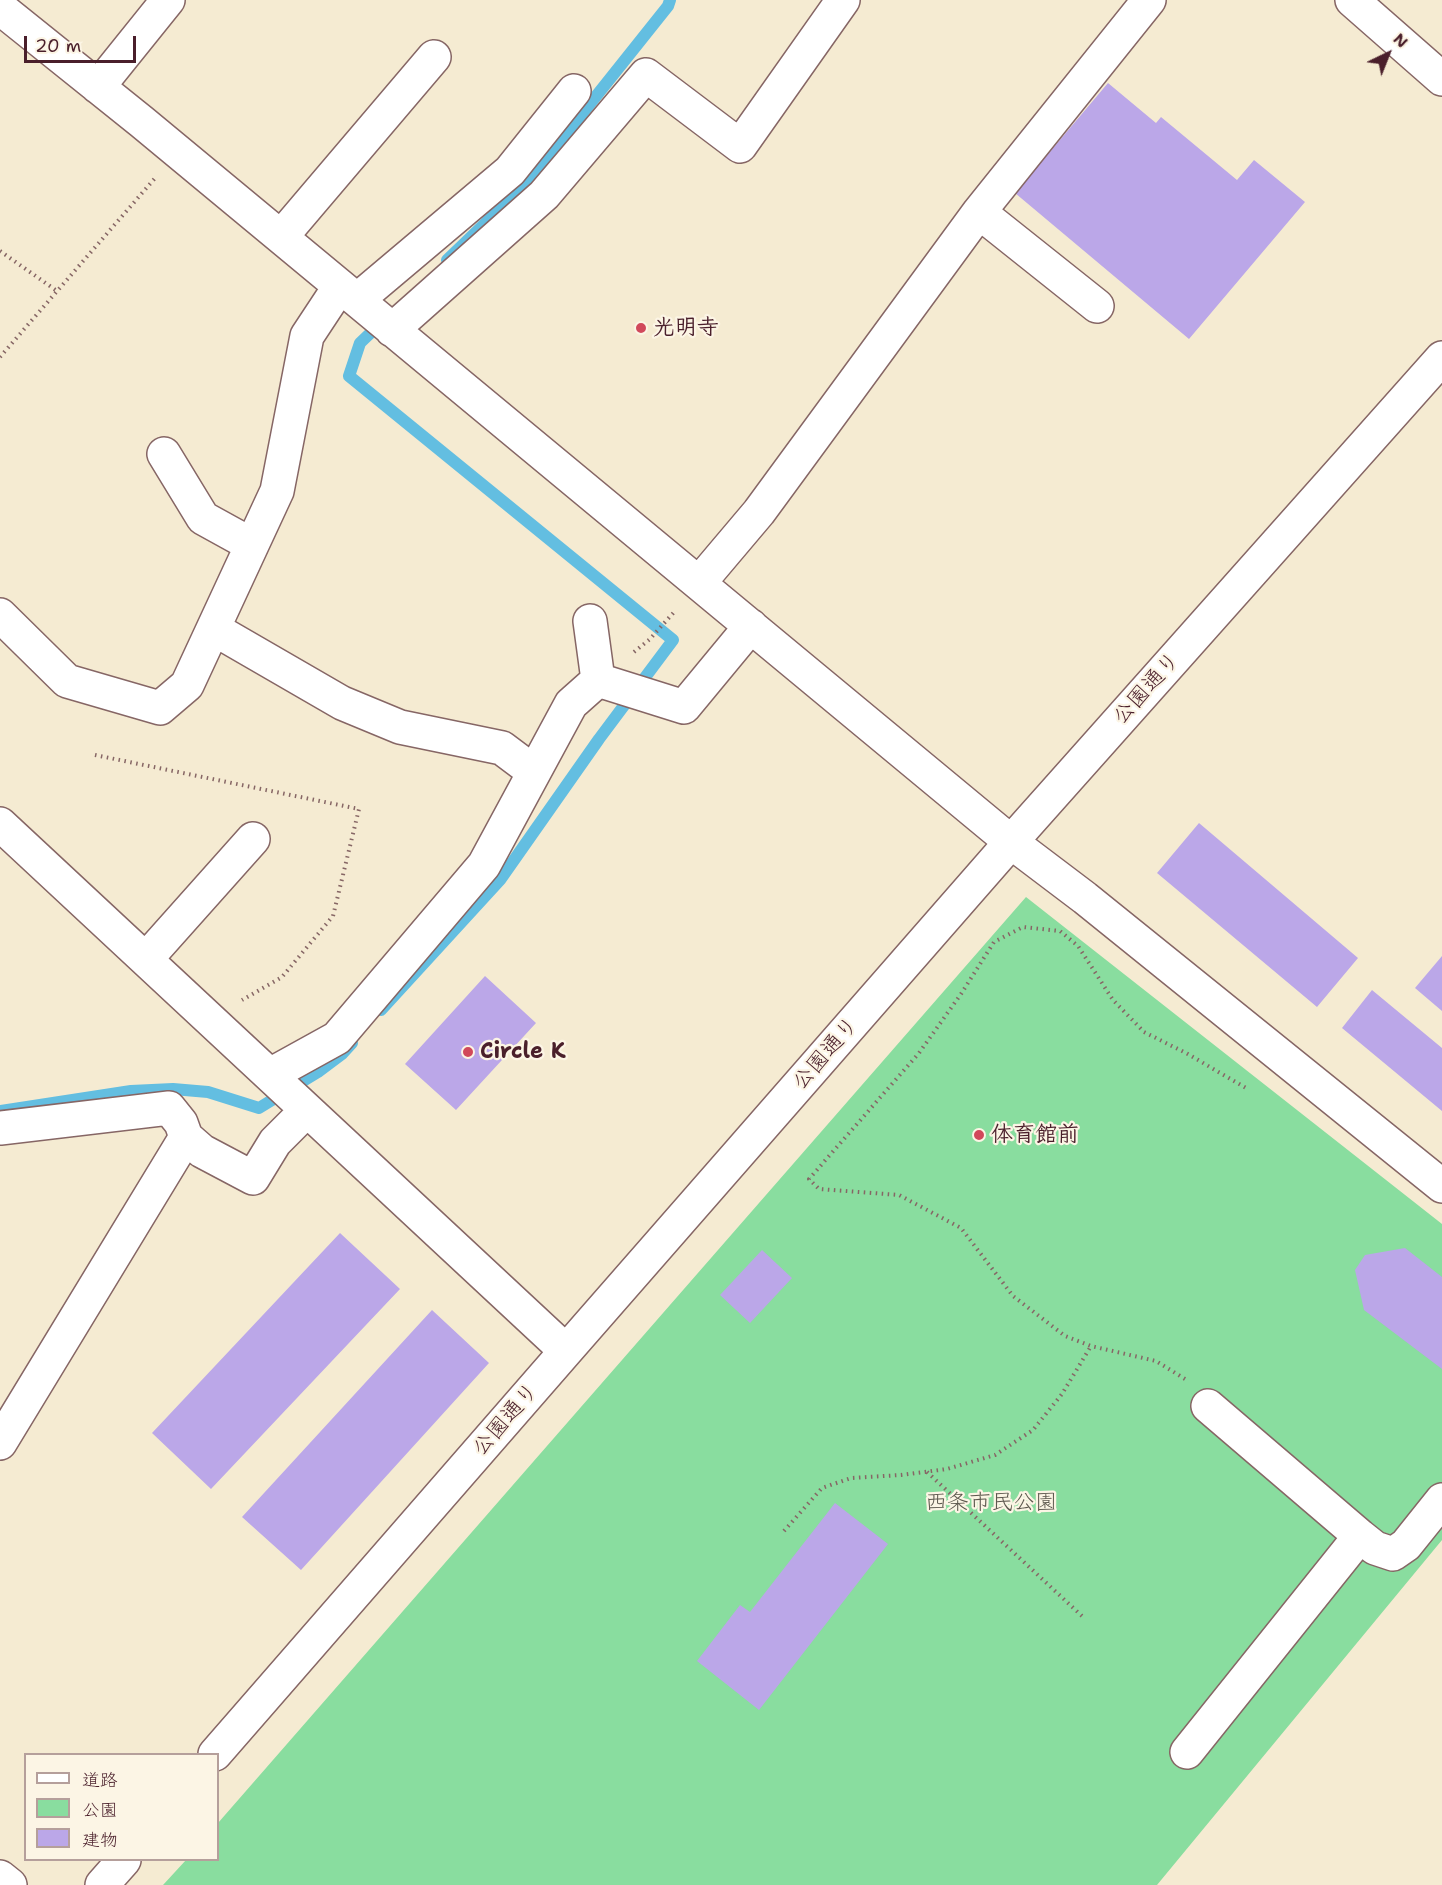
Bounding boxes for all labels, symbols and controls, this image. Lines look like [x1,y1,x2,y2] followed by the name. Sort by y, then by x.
[27,24,140,62] scale bar
[1358,24,1418,84] north arrow
[1389,28,1412,52] text: N
[35,34,81,58] text: 20 m
[653,315,719,341] place label: 光明寺
[634,321,648,335] marker: 光明寺
[1108,647,1186,731] street label: 公園通り
[787,1012,865,1096] street label: 公園通り
[480,1039,566,1065] place label: Circle K
[461,1045,475,1059] marker: Circle K
[991,1122,1079,1148] place label: 体育館前
[972,1128,986,1142] marker: 体育館前
[467,1378,545,1462] street label: 公園通り
[925,1490,1057,1516] park label: 西条市民公園
[24,1753,219,1861] legend
[82,1768,118,1792] text: 道路
[82,1798,118,1822] text: 公園
[82,1828,118,1852] text: 建物

